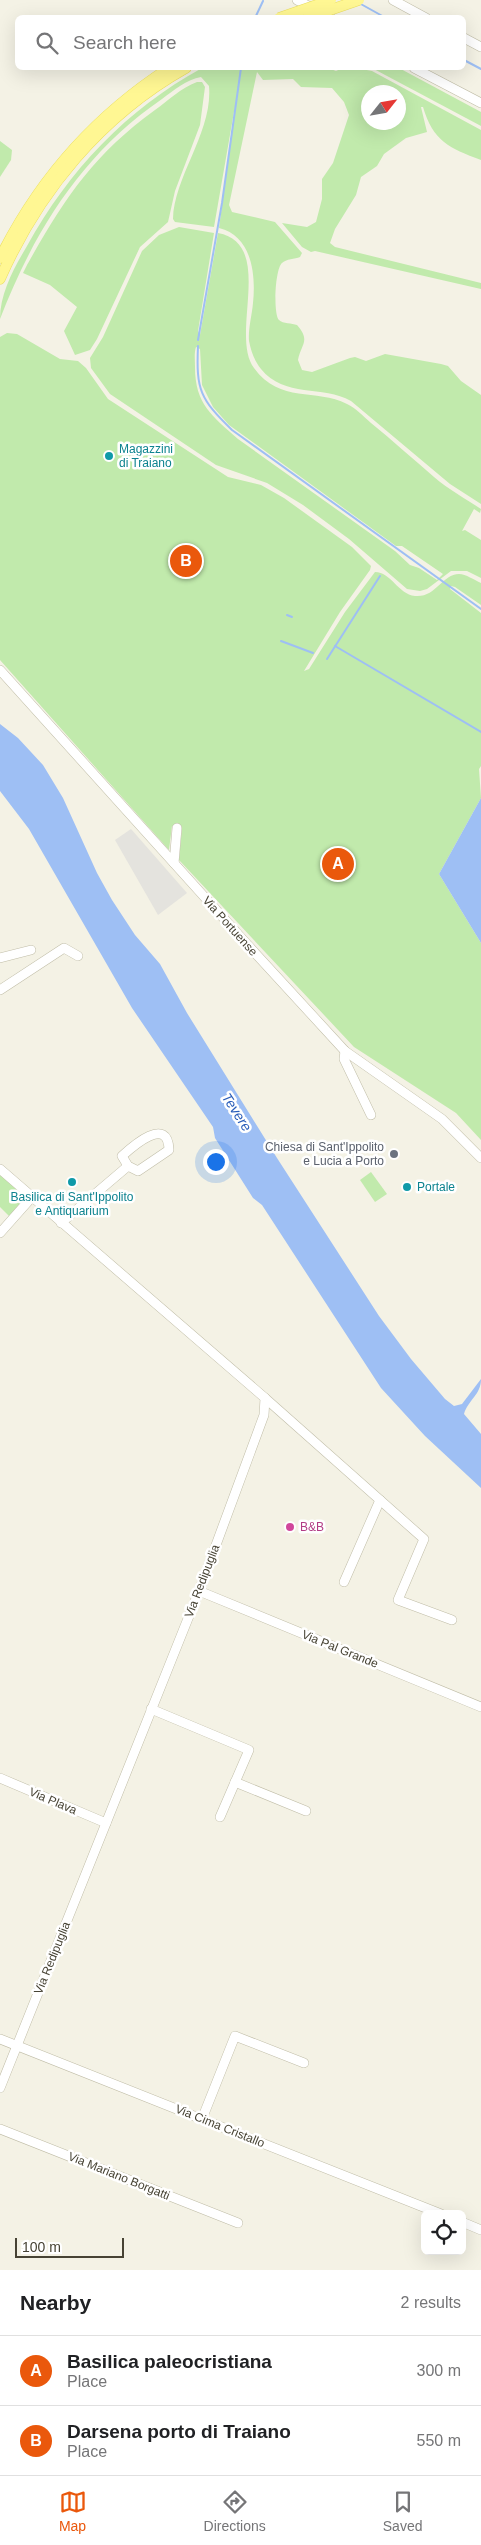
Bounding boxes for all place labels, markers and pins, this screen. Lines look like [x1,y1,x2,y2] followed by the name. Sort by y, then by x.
[119,442,173,470] place label: Magazzini di Traiano
[103,450,115,462] marker: Magazzini di Traiano
[170,542,202,580] pin: B
[322,845,354,883] pin: A
[265,1140,384,1168] place label: Chiesa di Sant'Ippolito e Lucia a Porto
[388,1148,400,1160] marker: Chiesa di Sant'Ippolito e Lucia a Porto
[66,1176,78,1188] marker: Basilica di Sant'Ippolito e Antiquarium
[417,1180,455,1194] place label: Portale
[401,1181,413,1193] marker: Portale
[10,1190,134,1218] place label: Basilica di Sant'Ippolito e Antiquarium
[300,1520,324,1534] place label: B&B
[284,1521,296,1533] marker: B&B

